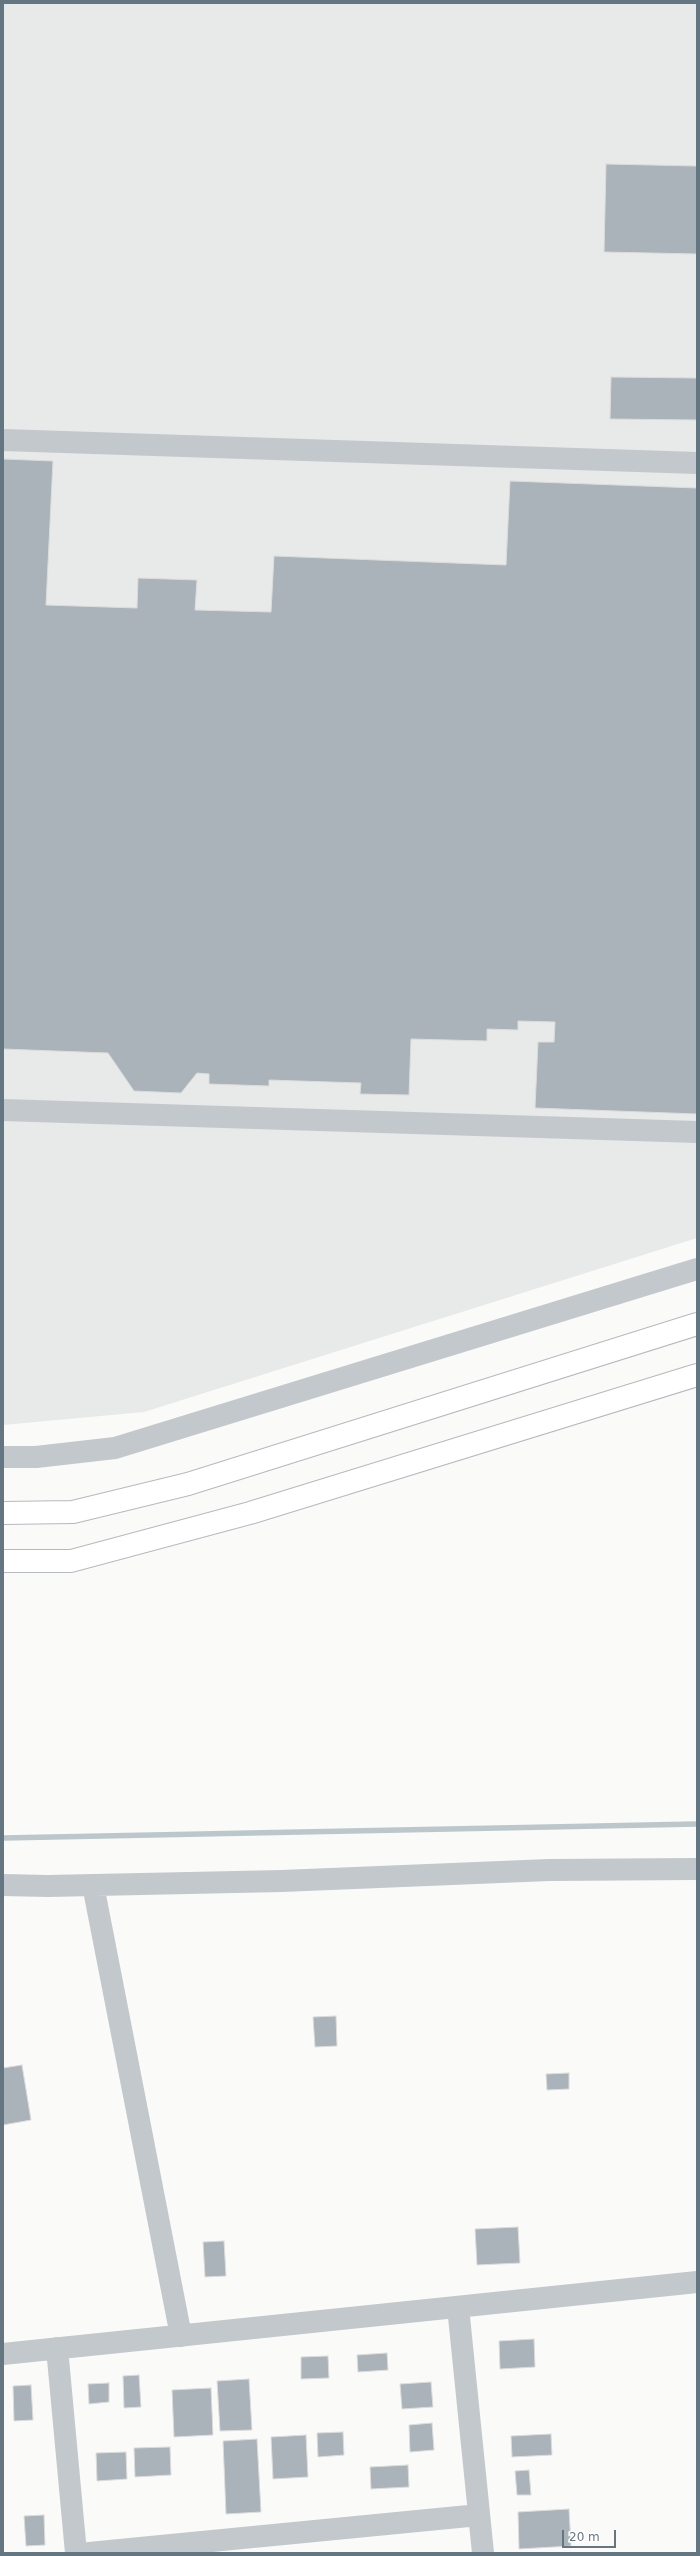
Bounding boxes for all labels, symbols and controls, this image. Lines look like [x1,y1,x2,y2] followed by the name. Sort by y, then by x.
[564,2522,618,2548] scale bar
[569,2530,600,2544] text: 20 m

